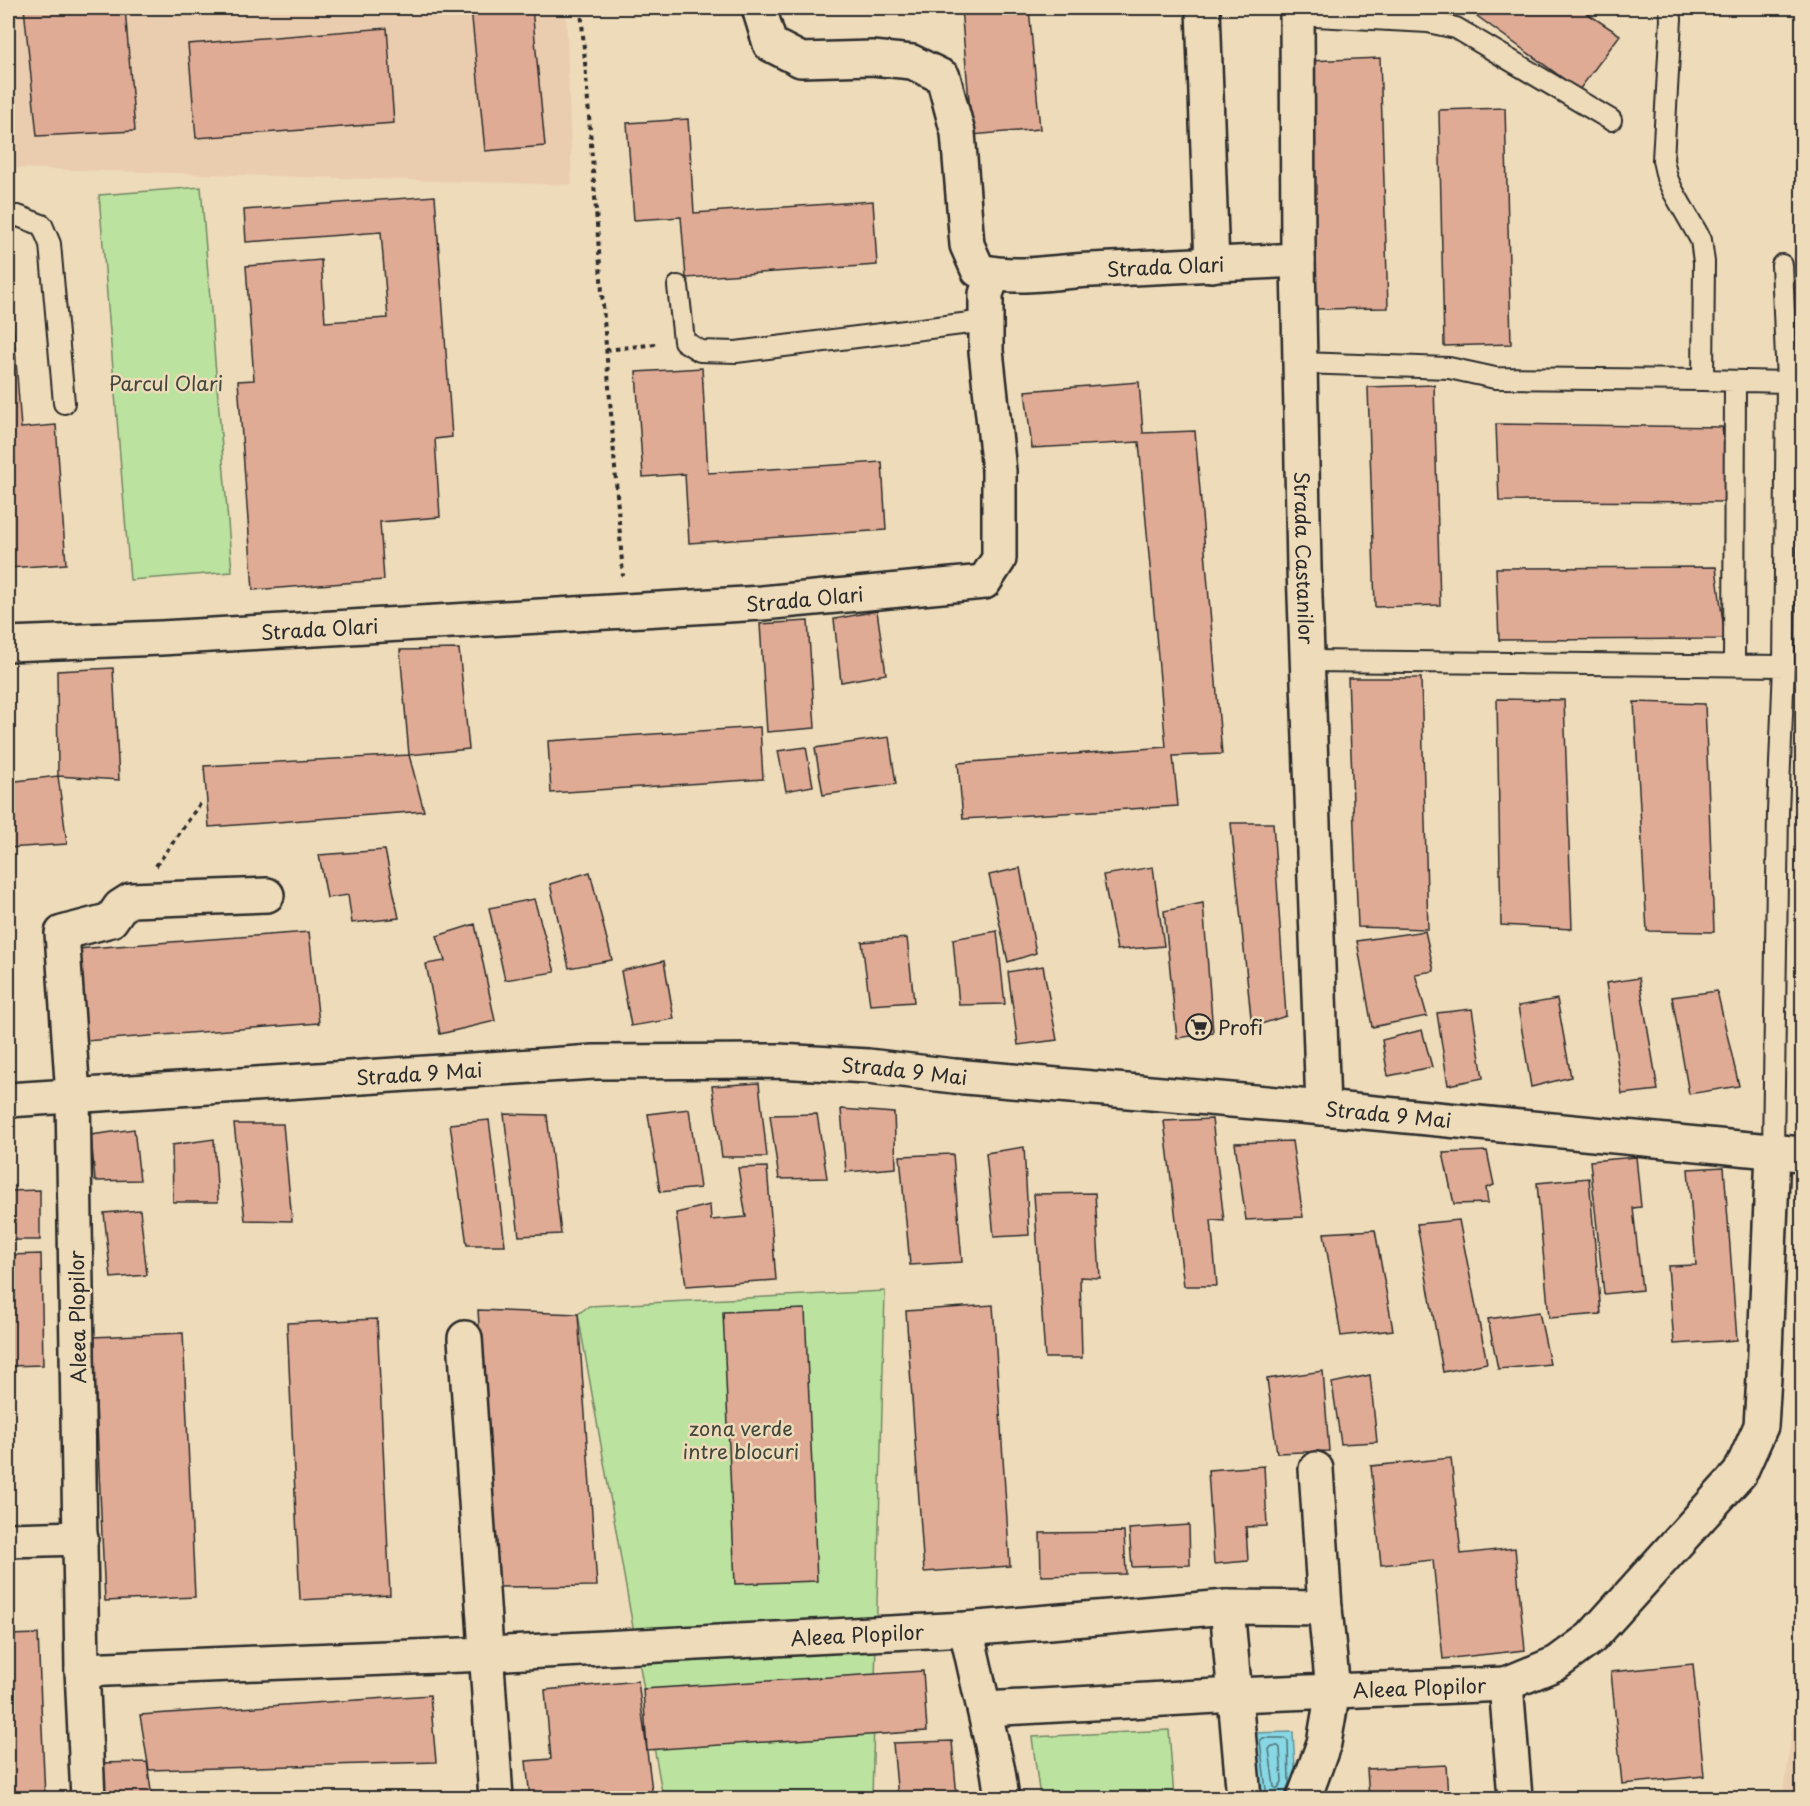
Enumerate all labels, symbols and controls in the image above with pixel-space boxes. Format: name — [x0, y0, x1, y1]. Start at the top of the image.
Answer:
street label: Strada Olari — [1106, 249, 1225, 284]
park label: Parcul Olari — [109, 368, 223, 398]
street label: Strada Castanilor — [1287, 471, 1322, 646]
street label: Strada Olari — [745, 578, 865, 619]
street label: Strada Olari — [260, 610, 379, 647]
supermarket icon: Profi — [1184, 1012, 1214, 1042]
place label: Profi — [1218, 1012, 1263, 1042]
street label: Strada 9 Mai — [840, 1050, 969, 1092]
street label: Strada 9 Mai — [355, 1054, 483, 1092]
street label: Strada 9 Mai — [1324, 1093, 1453, 1135]
street label: Aleea Plopilor — [61, 1249, 93, 1384]
park label: zona verde intre blocuri — [683, 1413, 799, 1466]
street label: Aleea Plopilor — [790, 1616, 925, 1653]
street label: Aleea Plopilor — [1352, 1670, 1487, 1705]

